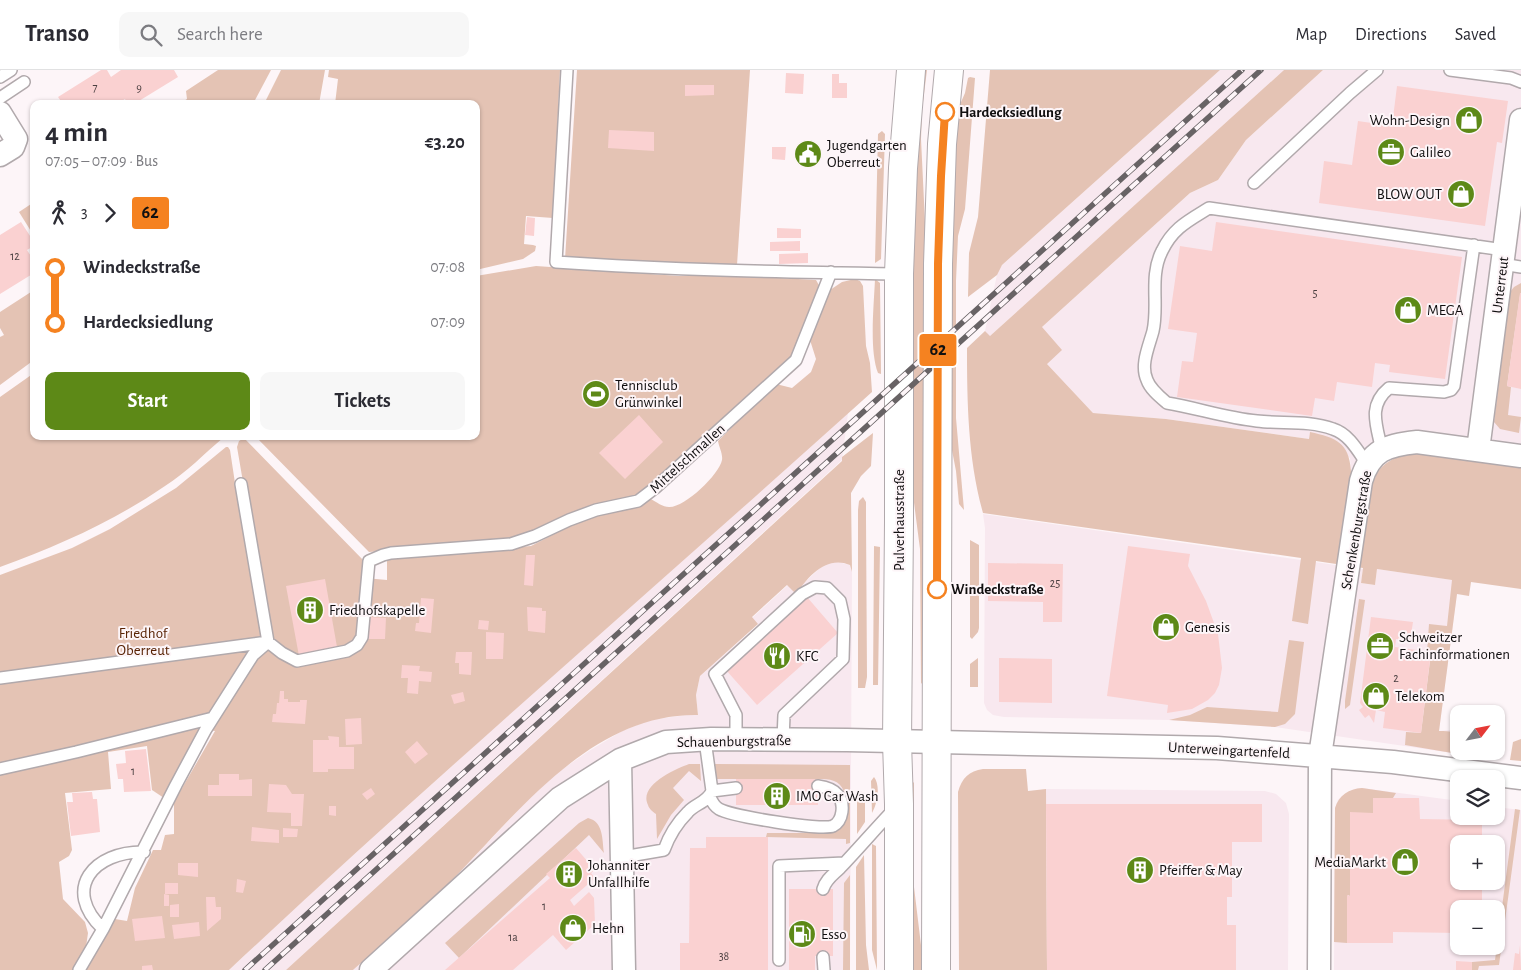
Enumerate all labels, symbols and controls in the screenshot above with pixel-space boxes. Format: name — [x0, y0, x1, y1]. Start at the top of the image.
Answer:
search box — [119, 12, 469, 57]
icon: search — [137, 21, 165, 49]
text: Transo — [25, 22, 89, 46]
text: Search here — [177, 25, 263, 44]
text: Map — [1296, 26, 1327, 44]
text: Directions — [1355, 26, 1427, 44]
text: Saved — [1455, 26, 1496, 44]
house number: 7 — [92, 81, 98, 93]
house number: 9 — [136, 82, 142, 94]
marker: Hardecksiedlung — [935, 102, 955, 122]
place label: Hardecksiedlung — [959, 105, 1062, 120]
shop icon: Wohn-Design — [1454, 105, 1484, 135]
place label: Wohn-Design — [1370, 113, 1450, 128]
text: 4 min — [45, 119, 108, 147]
text: €3.20 — [425, 133, 465, 152]
office icon: Galileo — [1376, 137, 1406, 167]
place label: Jugendgarten Oberreut — [827, 138, 907, 170]
public building icon: Jugendgarten Oberreut — [793, 139, 823, 169]
place label: Galileo — [1410, 145, 1451, 160]
text: 07:05 – 07:09 · Bus — [45, 153, 158, 169]
shop icon: BLOW OUT — [1446, 179, 1476, 209]
place label: BLOW OUT — [1377, 187, 1443, 202]
icon: walk — [45, 199, 73, 227]
icon: forward — [96, 199, 124, 227]
text: 3 — [81, 204, 88, 220]
text: 62 — [142, 204, 159, 222]
house number: 12 — [10, 250, 20, 262]
street label: Unterreut — [1490, 255, 1511, 314]
text: Windeckstraße — [83, 258, 200, 277]
text: 07:08 — [430, 259, 465, 275]
house number: 5 — [1312, 287, 1318, 299]
shop icon: MEGA — [1393, 295, 1423, 325]
place label: MEGA — [1427, 303, 1464, 318]
text: Hardecksiedlung — [83, 313, 213, 332]
text: 07:09 — [430, 314, 465, 330]
line badge: 62 — [916, 334, 960, 366]
text: 62 — [929, 341, 947, 359]
button: Start — [45, 372, 250, 430]
button: Tickets — [260, 372, 465, 430]
place label: Tennisclub Grünwinkel — [615, 378, 682, 410]
sports icon: Tennisclub Grünwinkel — [581, 379, 611, 409]
street label: Mittelschmallen — [647, 421, 728, 496]
street label: Pulverhausstraße — [892, 469, 907, 571]
street label: Schenkenburgstraße — [1339, 469, 1374, 591]
house number: 25 — [1050, 577, 1060, 589]
marker: Windeckstraße — [927, 579, 947, 599]
place label: Windeckstraße — [951, 582, 1044, 597]
building icon: Friedhofskapelle — [295, 595, 325, 625]
place label: Friedhofskapelle — [329, 603, 426, 618]
shop icon: Genesis — [1151, 612, 1181, 642]
place label: Genesis — [1185, 620, 1230, 635]
park label: Friedhof Oberreut — [116, 626, 170, 658]
place label: Schweitzer Fachinformationen — [1399, 630, 1510, 662]
office icon: Schweitzer Fachinformationen — [1365, 631, 1395, 661]
restaurant icon: KFC — [762, 641, 792, 671]
place label: KFC — [796, 649, 819, 664]
house number: 2 — [1393, 672, 1399, 684]
shop icon: Telekom — [1361, 681, 1391, 711]
place label: Telekom — [1395, 689, 1445, 704]
north arrow — [1450, 705, 1505, 760]
map controls — [1450, 705, 1505, 955]
street label: Schauenburgstraße — [677, 733, 791, 750]
street label: Unterweingartenfeld — [1168, 740, 1291, 761]
house number: 1 — [131, 765, 135, 777]
button: layers — [1450, 770, 1505, 825]
building icon: IMO Car Wash — [762, 781, 792, 811]
place label: IMO Car Wash — [796, 789, 879, 804]
button: + — [1450, 835, 1505, 890]
shop icon: MediaMarkt — [1390, 847, 1420, 877]
building icon: Pfeiffer & May — [1125, 855, 1155, 885]
place label: MediaMarkt — [1314, 855, 1386, 870]
place label: Johanniter Unfallhilfe — [588, 858, 650, 890]
building icon: Johanniter Unfallhilfe — [554, 859, 584, 889]
place label: Pfeiffer & May — [1159, 863, 1243, 878]
house number: 1 — [542, 900, 546, 912]
button: − — [1450, 900, 1505, 955]
shop icon: Hehn — [558, 913, 588, 943]
fuel station icon: Esso — [787, 919, 817, 949]
place label: Hehn — [592, 921, 624, 936]
place label: Esso — [821, 927, 847, 942]
house number: 1a — [508, 931, 518, 943]
house number: 38 — [719, 950, 730, 962]

